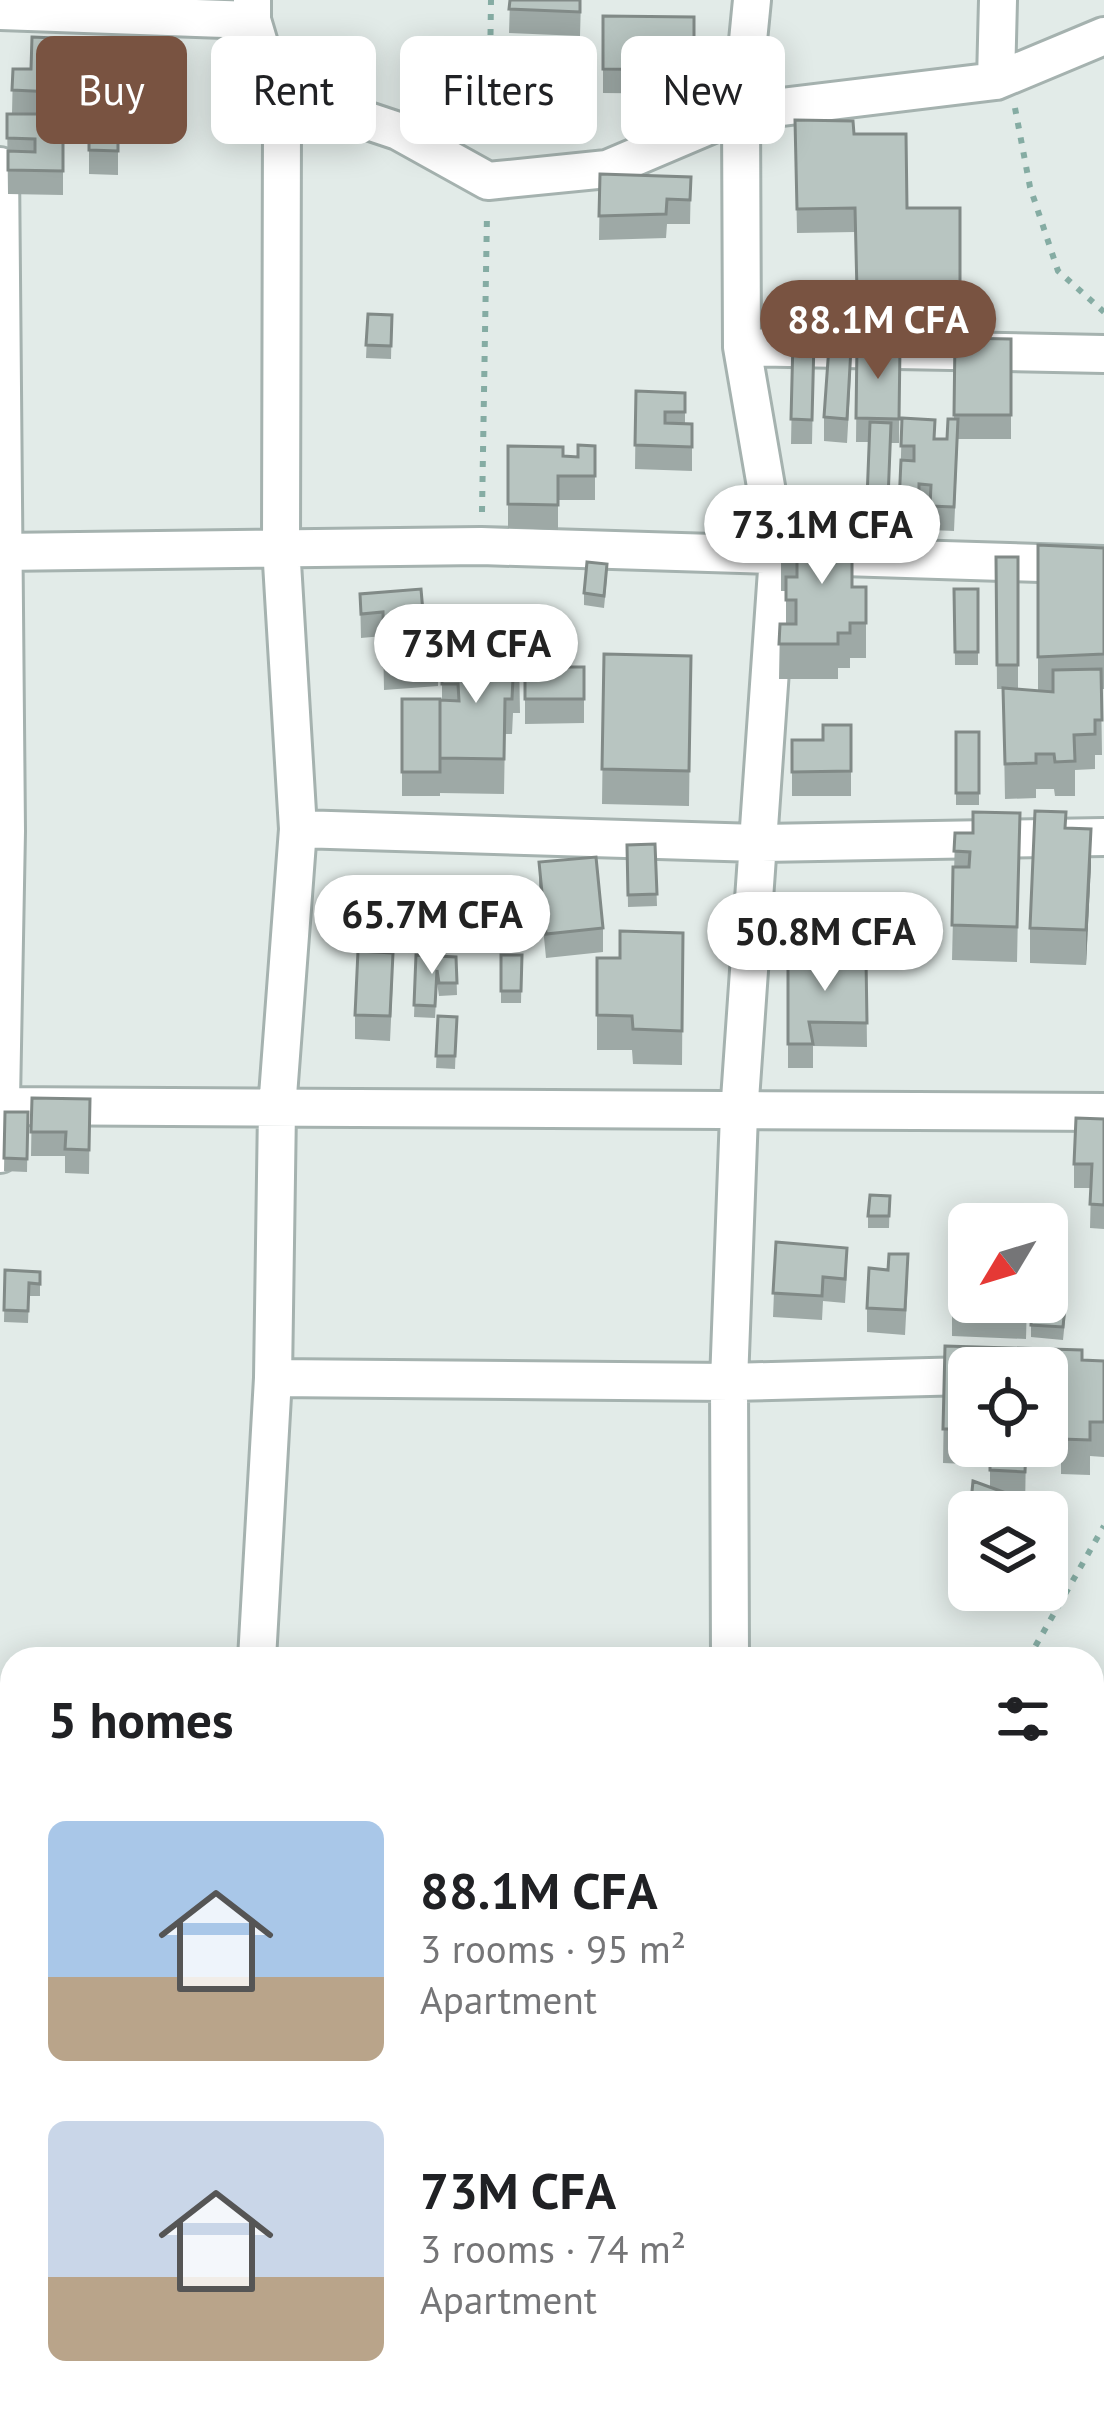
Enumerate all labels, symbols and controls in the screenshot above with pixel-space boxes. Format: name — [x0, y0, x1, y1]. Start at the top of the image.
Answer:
chip: Buy — [36, 36, 187, 144]
chip: Rent — [211, 36, 376, 144]
chip: Filters — [400, 36, 597, 144]
chip: New — [621, 36, 785, 144]
pin: 88.1M CFA — [741, 280, 1015, 382]
text: 88.1M CFA — [787, 293, 969, 344]
pin: 73.1M CFA — [685, 485, 959, 587]
text: 73.1M CFA — [731, 498, 913, 549]
pin: 73M CFA — [365, 604, 587, 706]
text: 73M CFA — [401, 617, 551, 668]
pin: 65.7M CFA — [295, 875, 569, 977]
text: 65.7M CFA — [341, 888, 523, 939]
pin: 50.8M CFA — [688, 892, 962, 994]
text: 50.8M CFA — [734, 905, 916, 956]
north arrow — [948, 1203, 1068, 1323]
map controls — [948, 1203, 1068, 1611]
button: locate — [948, 1347, 1068, 1467]
button: layers — [948, 1491, 1068, 1611]
text: 5 homes — [48, 1686, 234, 1752]
icon: filters — [990, 1686, 1056, 1752]
text: 88.1M CFA — [420, 1857, 658, 1923]
icon: home — [144, 1869, 288, 2013]
text: 3 rooms · 95 m² — [420, 1923, 686, 1974]
text: Apartment — [420, 1974, 597, 2025]
text: 73M CFA — [420, 2157, 616, 2223]
icon: home — [144, 2169, 288, 2313]
text: 3 rooms · 74 m² — [420, 2223, 686, 2274]
text: Apartment — [420, 2274, 597, 2325]

